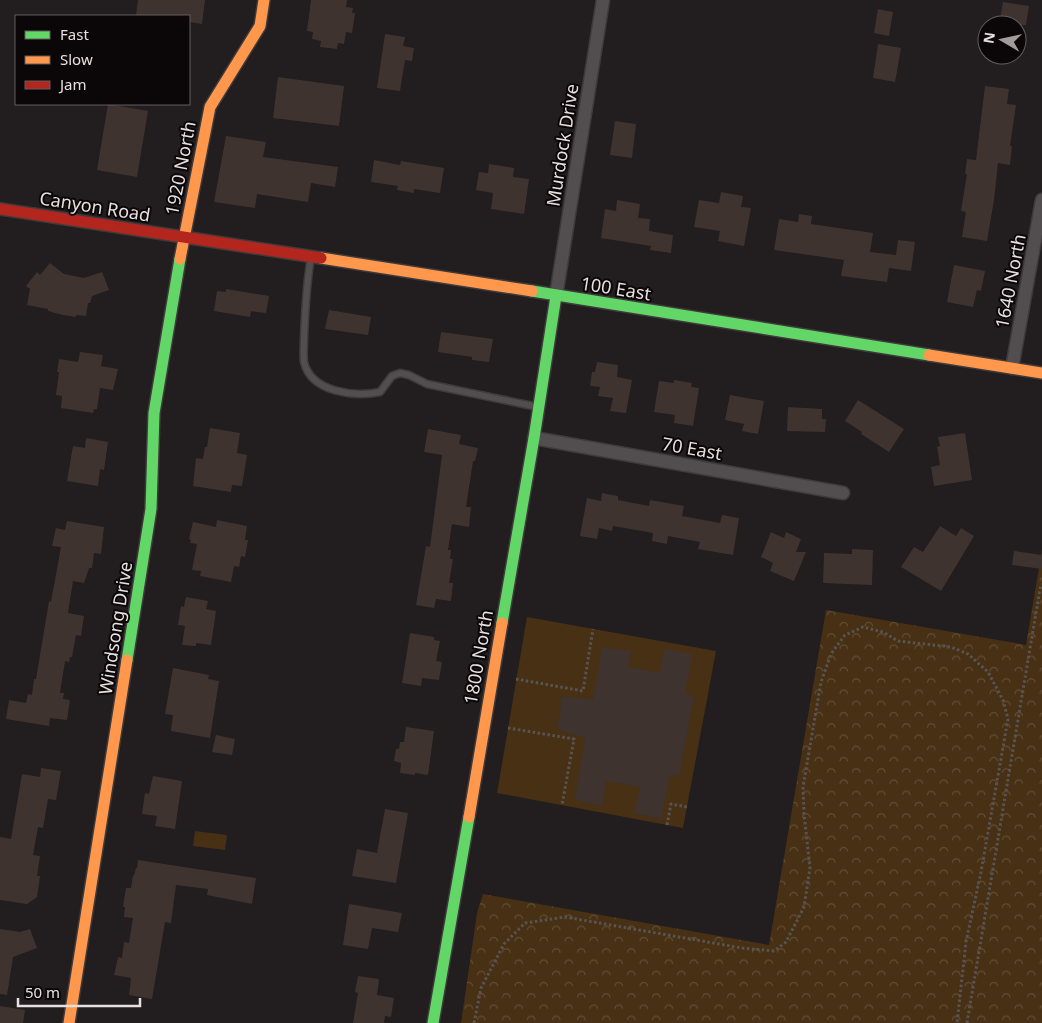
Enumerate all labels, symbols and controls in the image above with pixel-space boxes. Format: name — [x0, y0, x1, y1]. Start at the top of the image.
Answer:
legend — [15, 15, 190, 105]
north arrow — [977, 15, 1027, 65]
text: Fast — [60, 24, 89, 44]
text: N — [978, 31, 999, 45]
text: Slow — [60, 49, 93, 69]
text: Jam — [58, 74, 87, 94]
street label: Murdock Drive — [540, 82, 584, 208]
street label: 1920 North — [159, 119, 201, 217]
street label: Canyon Road — [38, 185, 152, 227]
street label: 1640 North — [989, 232, 1031, 330]
street label: 100 East — [579, 271, 653, 305]
street label: 70 East — [660, 431, 724, 465]
street label: Windsong Drive — [93, 560, 137, 696]
street label: 1800 North — [458, 608, 498, 706]
scale bar — [18, 976, 140, 1008]
text: 50 m — [25, 982, 60, 1002]

